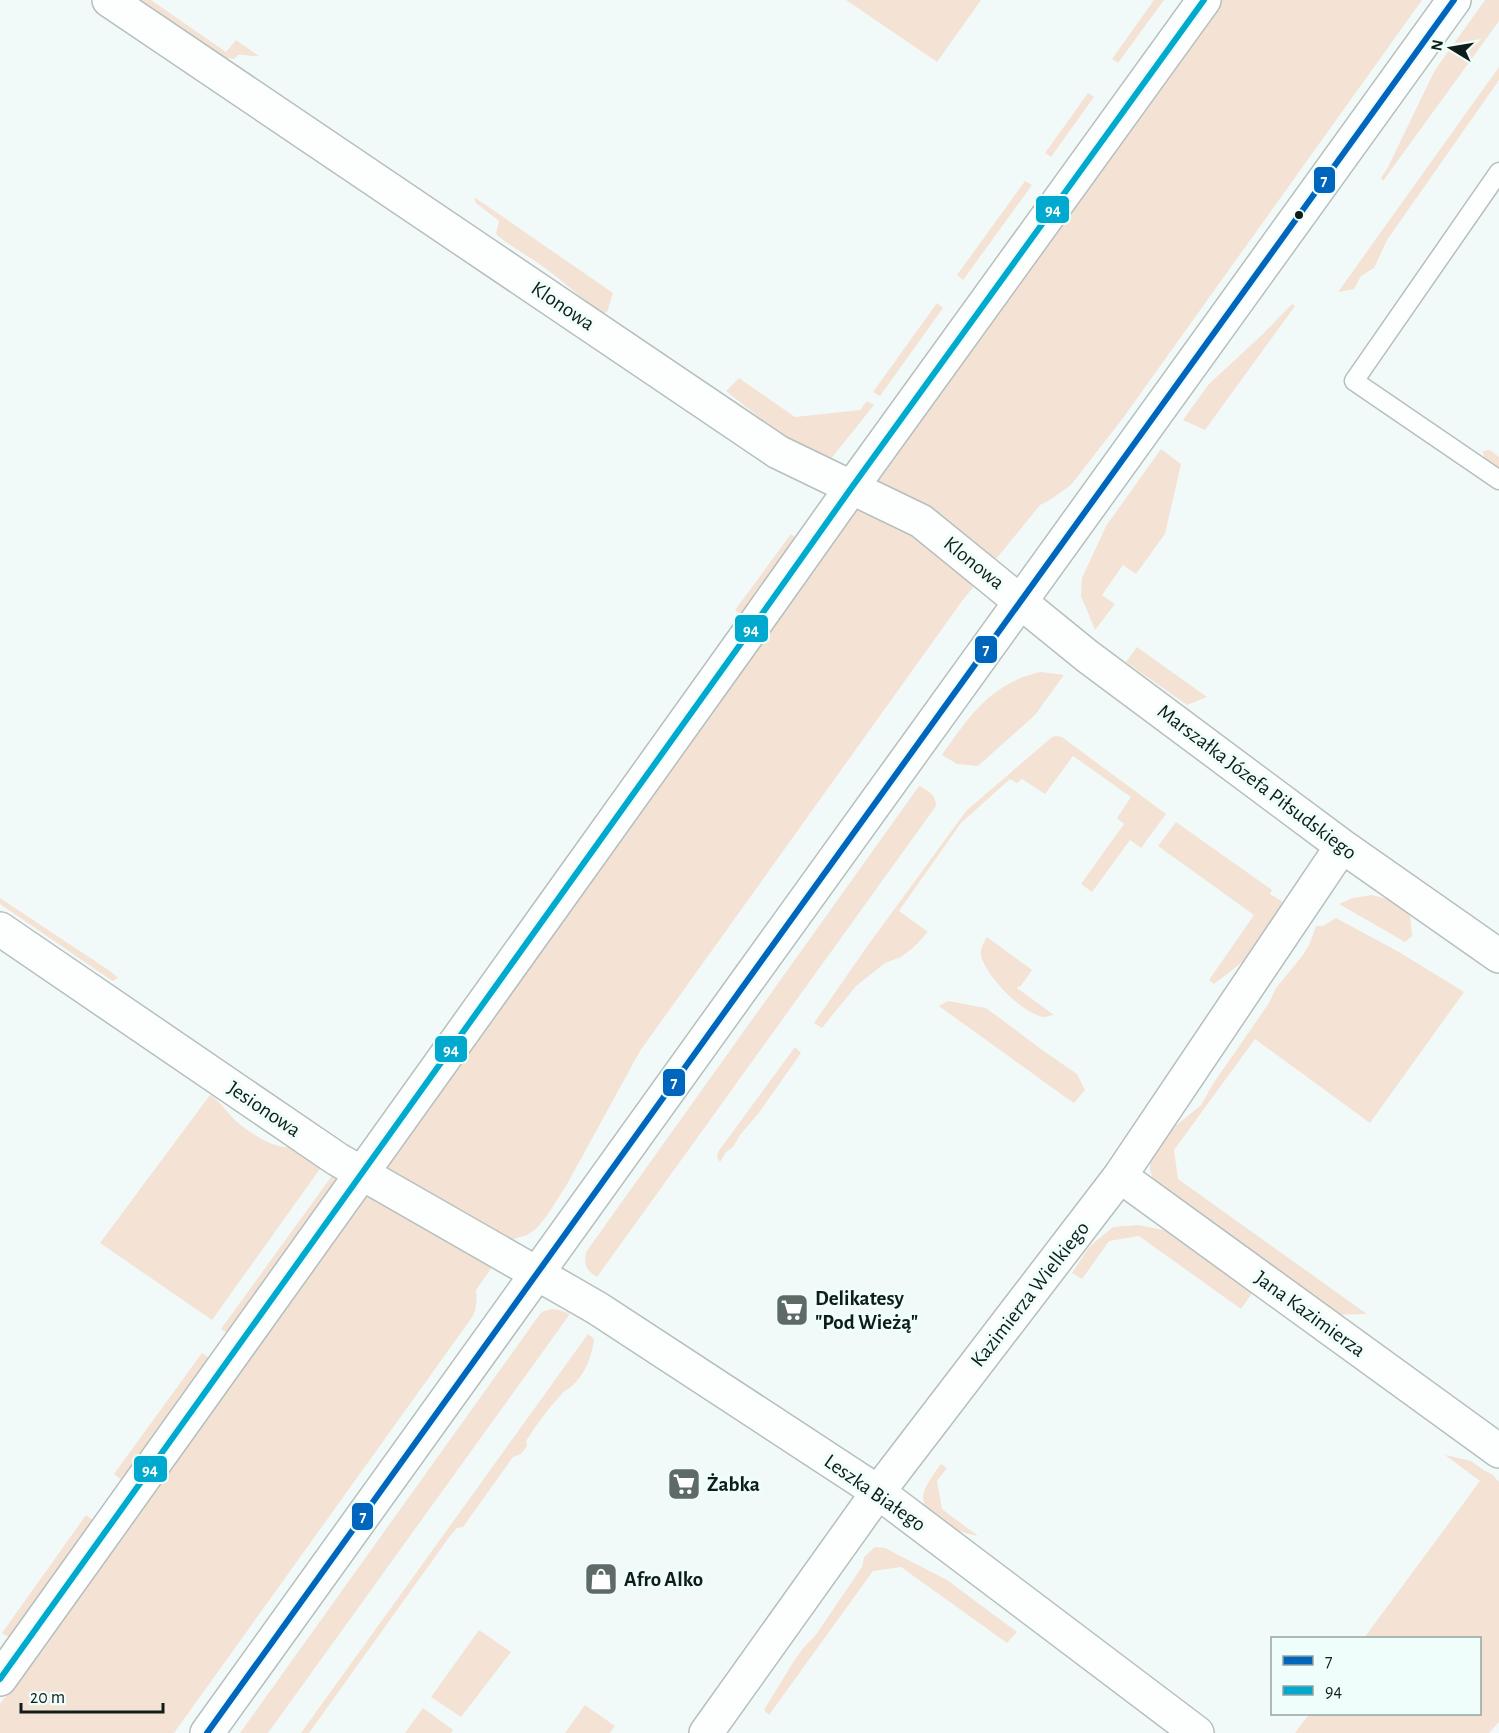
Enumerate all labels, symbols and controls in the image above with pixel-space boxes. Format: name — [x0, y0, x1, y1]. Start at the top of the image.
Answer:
north arrow — [1421, 18, 1481, 78]
text: N — [1428, 38, 1446, 52]
line badge: 7 — [1313, 166, 1336, 194]
text: 7 — [1321, 173, 1328, 189]
line badge: 94 — [1035, 195, 1070, 224]
text: 94 — [1045, 202, 1061, 218]
unlabelled marker — [1293, 209, 1305, 221]
street label: Klonowa — [528, 277, 599, 335]
street label: Klonowa — [940, 532, 1008, 594]
line badge: 94 — [734, 614, 769, 643]
text: 94 — [743, 622, 759, 638]
line badge: 7 — [974, 635, 998, 664]
text: 7 — [983, 642, 990, 658]
street label: Marszałka Józefa Piłsudskiego — [1154, 700, 1360, 864]
line badge: 94 — [434, 1035, 468, 1063]
text: 94 — [443, 1042, 459, 1058]
line badge: 7 — [662, 1068, 686, 1097]
text: 7 — [671, 1075, 678, 1091]
street label: Jesionowa — [224, 1077, 305, 1141]
street label: Kazimierza Wielkiego — [967, 1217, 1093, 1371]
street label: Jana Kazimierza — [1251, 1267, 1369, 1361]
place label: Delikatesy "Pod Wieżą" — [815, 1288, 918, 1333]
supermarket icon: Delikatesy "Pod Wieżą" — [774, 1292, 810, 1328]
street label: Leszka Białego — [820, 1450, 930, 1536]
line badge: 94 — [133, 1455, 168, 1483]
text: 94 — [142, 1462, 158, 1478]
supermarket icon: Żabka — [666, 1466, 702, 1502]
place label: Żabka — [707, 1473, 760, 1495]
line badge: 7 — [351, 1502, 374, 1531]
text: 7 — [360, 1509, 367, 1525]
shop icon: Afro Alko — [583, 1561, 619, 1597]
place label: Afro Alko — [624, 1569, 703, 1590]
legend — [1271, 1637, 1481, 1715]
text: 7 — [1325, 1653, 1333, 1671]
scale bar — [21, 1676, 164, 1714]
text: 94 — [1325, 1683, 1342, 1701]
text: 20 m — [30, 1689, 65, 1707]

